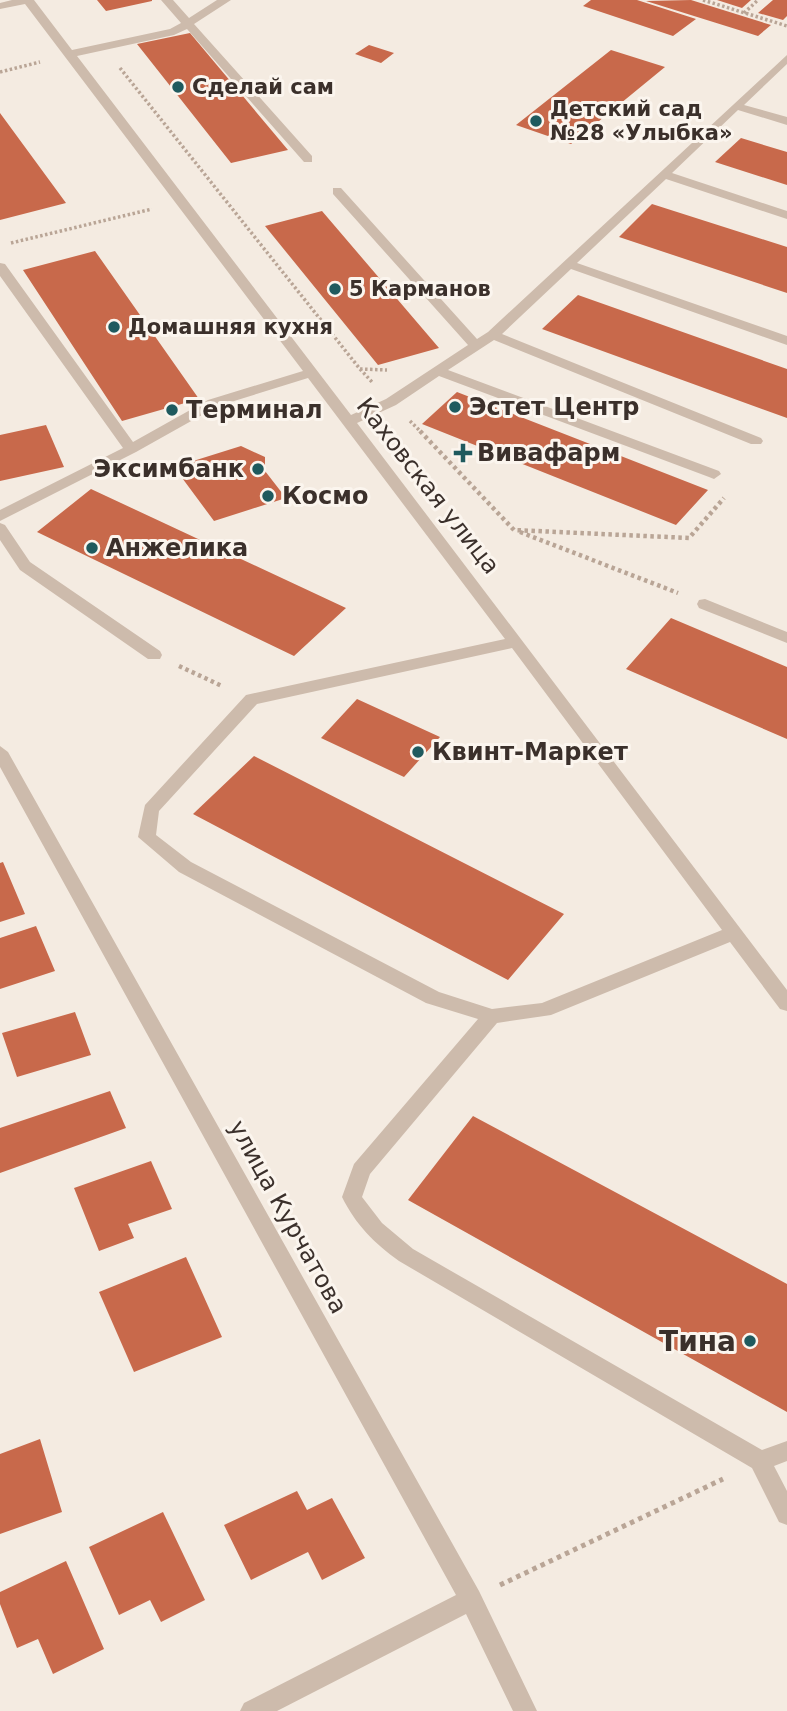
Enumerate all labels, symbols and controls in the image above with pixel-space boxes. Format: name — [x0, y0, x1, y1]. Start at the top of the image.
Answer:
place label: Сделай сам — [192, 75, 334, 99]
marker: Сделай сам — [170, 79, 186, 95]
place label: Детский сад №28 «Улыбка» — [550, 97, 733, 145]
marker: Детский сад №28 «Улыбка» — [528, 113, 544, 129]
place label: 5 Карманов — [349, 277, 491, 301]
marker: 5 Карманов — [327, 281, 343, 297]
place label: Домашняя кухня — [128, 315, 333, 339]
marker: Домашняя кухня — [106, 319, 122, 335]
street label: Каховская улица — [351, 392, 505, 580]
place label: Эстет Центр — [469, 393, 640, 421]
place label: Терминал — [186, 396, 323, 424]
marker: Эстет Центр — [447, 399, 463, 415]
marker: Терминал — [164, 402, 180, 418]
place label: Вивафарм — [477, 439, 620, 467]
marker: Вивафарм — [455, 445, 471, 461]
place label: Эксимбанк — [94, 455, 244, 483]
marker: Эксимбанк — [250, 461, 266, 477]
place label: Космо — [282, 482, 368, 510]
marker: Космо — [260, 488, 276, 504]
place label: Анжелика — [106, 534, 248, 562]
marker: Анжелика — [84, 540, 100, 556]
place label: Квинт-Маркет — [432, 738, 628, 766]
marker: Квинт-Маркет — [410, 744, 426, 760]
street label: улица Курчатова — [223, 1115, 353, 1319]
place label: Тина — [659, 1325, 736, 1358]
marker: Тина — [742, 1333, 758, 1349]

